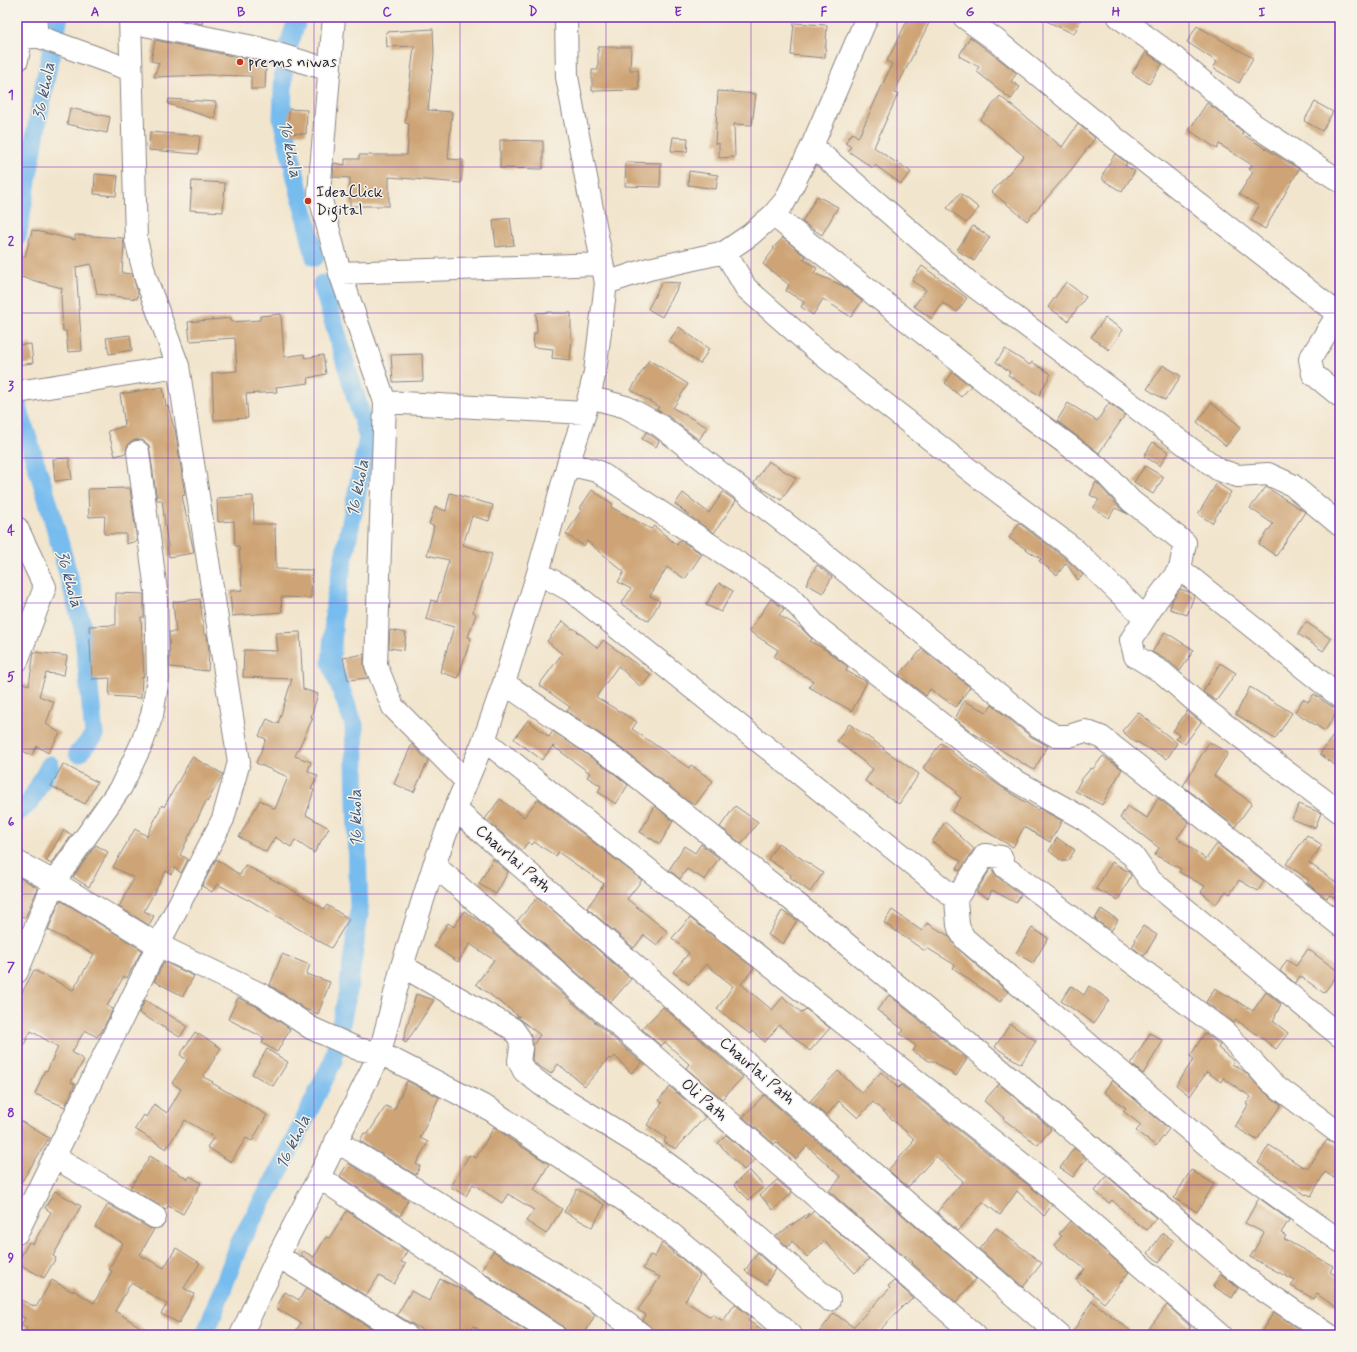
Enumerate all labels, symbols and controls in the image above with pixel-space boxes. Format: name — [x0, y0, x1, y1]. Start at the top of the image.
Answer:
text: A — [91, 4, 99, 21]
text: B — [237, 4, 246, 21]
text: C — [382, 4, 392, 21]
text: D — [529, 4, 538, 21]
text: E — [674, 4, 682, 21]
text: F — [821, 4, 828, 21]
text: G — [966, 4, 975, 21]
text: H — [1112, 4, 1121, 21]
text: I — [1259, 4, 1266, 21]
place label: prems niwas — [248, 52, 337, 73]
marker: prems niwas — [235, 57, 245, 67]
water label: 36 khola — [28, 60, 60, 122]
text: 1 — [8, 87, 14, 104]
water label: 16 khola — [273, 118, 307, 180]
place label: IdeaClick Digital — [316, 182, 383, 222]
marker: IdeaClick Digital — [303, 196, 313, 206]
text: 2 — [8, 233, 15, 250]
text: 3 — [8, 378, 14, 395]
water label: 16 khola — [342, 457, 374, 519]
text: 4 — [7, 523, 15, 540]
water label: 36 khola — [50, 548, 88, 610]
text: 5 — [7, 669, 15, 686]
water label: 16 khola — [344, 789, 368, 847]
text: 6 — [8, 814, 15, 831]
street label: Chaurlai Path — [471, 820, 555, 898]
text: 7 — [7, 959, 15, 976]
street label: Chaurlai Path — [715, 1032, 799, 1110]
street label: Oli Path — [676, 1074, 732, 1126]
text: 8 — [7, 1105, 15, 1122]
water label: 16 khola — [270, 1111, 316, 1173]
text: 9 — [8, 1250, 15, 1267]

